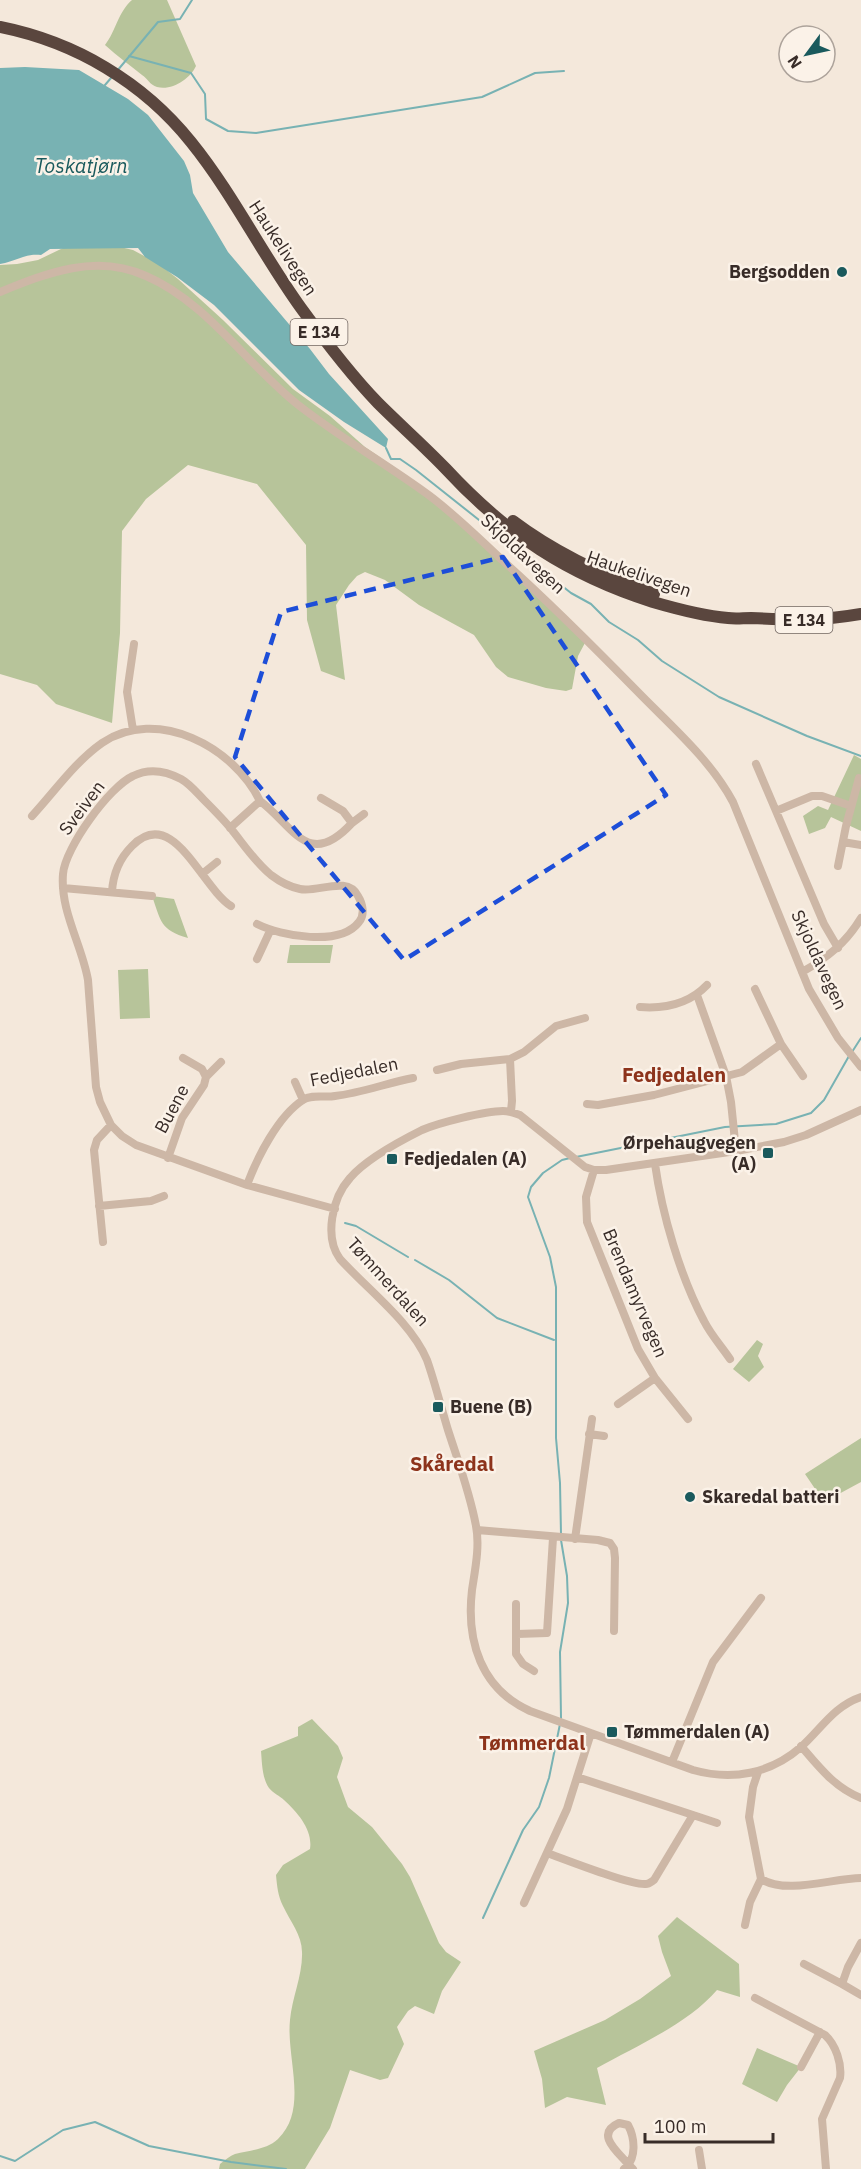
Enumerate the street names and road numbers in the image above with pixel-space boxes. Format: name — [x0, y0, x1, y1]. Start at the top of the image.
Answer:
street label: Haukelivegen — [244, 196, 323, 300]
road number: E 134 — [290, 319, 348, 345]
street label: Skjoldavegen — [476, 509, 570, 599]
street label: Haukelivegen — [584, 545, 694, 602]
road number: E 134 — [776, 607, 832, 633]
street label: Sveiven — [54, 776, 110, 840]
street label: Skjoldavegen — [786, 906, 853, 1013]
street label: Fedjedalen — [308, 1052, 400, 1091]
street label: Buene — [149, 1080, 194, 1137]
street label: Brendamyrvegen — [598, 1225, 673, 1361]
street label: Tømmerdalen — [342, 1232, 434, 1331]

